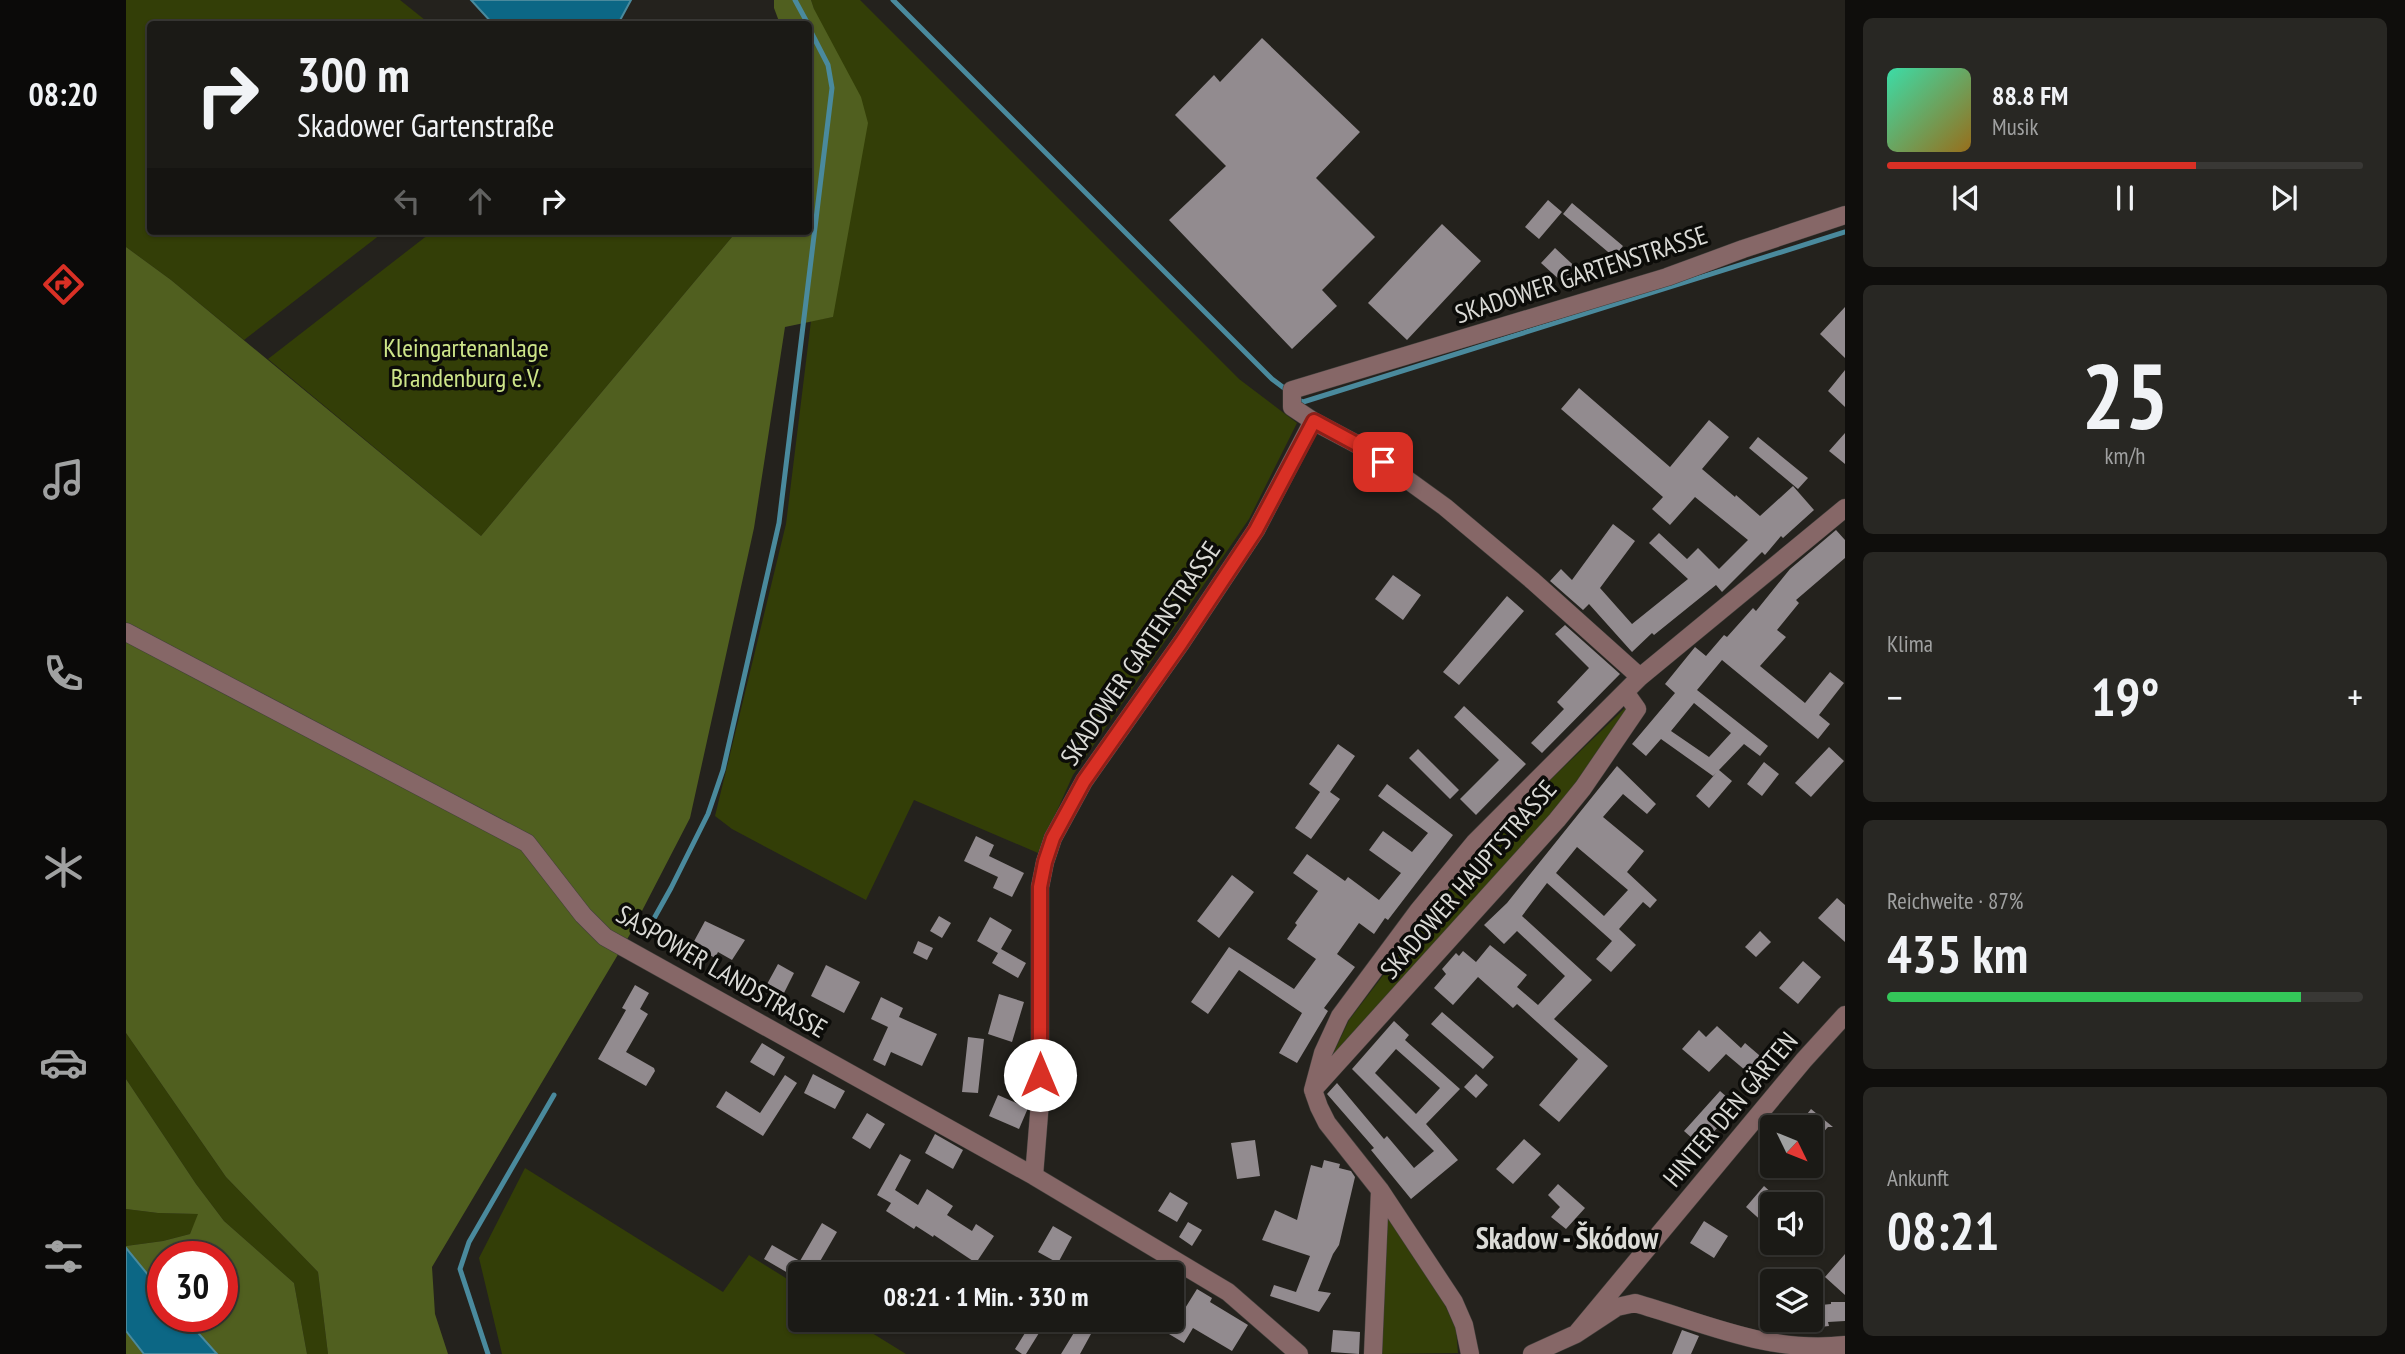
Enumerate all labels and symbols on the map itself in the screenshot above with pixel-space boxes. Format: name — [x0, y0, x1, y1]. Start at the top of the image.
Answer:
street label: SKADOWER GARTENSTRASSE — [1451, 218, 1711, 330]
park label: Kleingartenanlage Brandenburg e.V. — [383, 331, 549, 394]
pin — [1353, 432, 1413, 492]
street label: SKADOWER GARTENSTRASSE — [1053, 535, 1227, 771]
street label: SKADOWER HAUPTSTRASSE — [1373, 773, 1563, 985]
street label: SASPOWER LANDSTRASSE — [611, 897, 833, 1045]
street label: HINTER DEN GÄRTEN — [1656, 1025, 1804, 1193]
position arrow — [1003, 1038, 1077, 1112]
north arrow — [1760, 1115, 1824, 1178]
district label: Skadow - Škódow — [1476, 1218, 1659, 1257]
speed limit sign: 30 — [147, 1241, 238, 1332]

